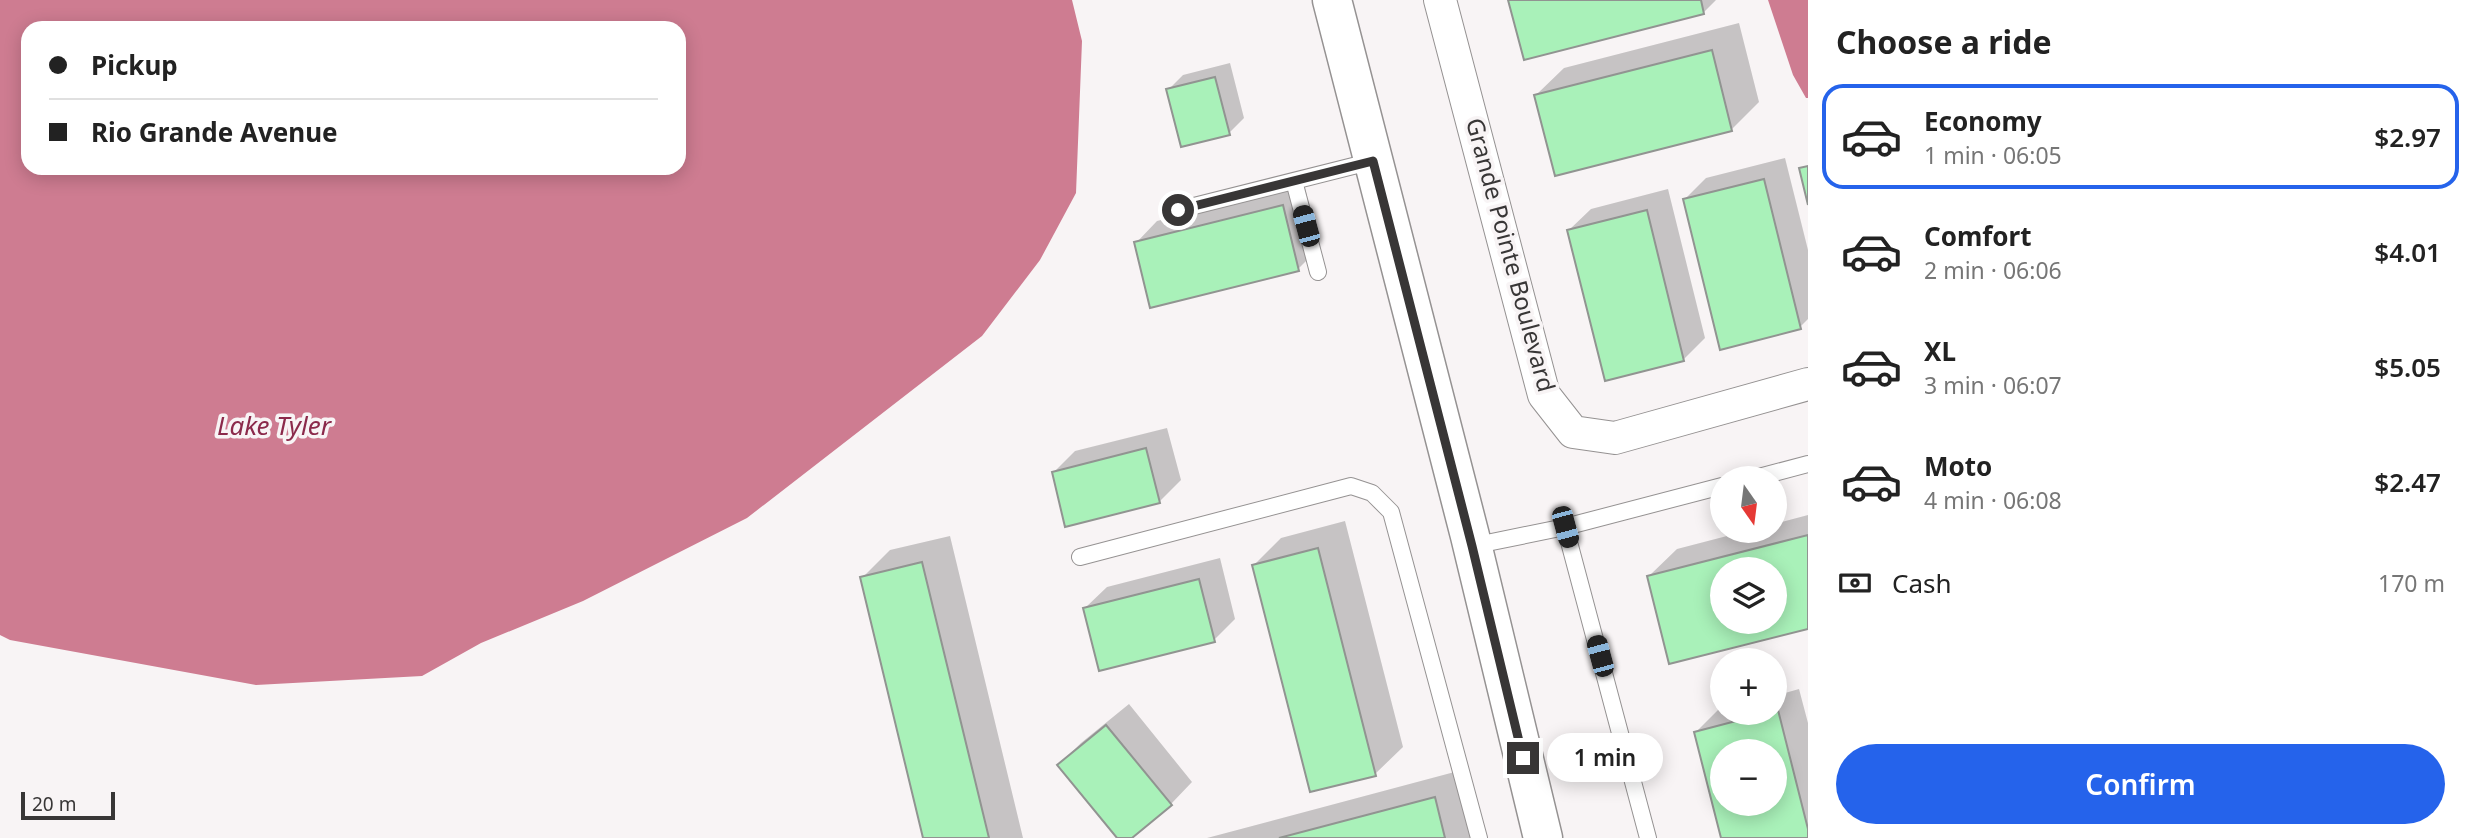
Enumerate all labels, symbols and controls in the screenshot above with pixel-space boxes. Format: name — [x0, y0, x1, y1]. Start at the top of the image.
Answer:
text: Choose a ride — [1836, 20, 2052, 63]
text: Pickup — [91, 47, 178, 83]
text: Economy — [1924, 103, 2042, 139]
icon: car — [1840, 105, 1903, 168]
text: Rio Grande Avenue — [91, 114, 338, 150]
street label: Grande Pointe Boulevard — [1459, 114, 1564, 395]
text: $2.97 — [2374, 119, 2441, 155]
text: 1 min · 06:05 — [1924, 139, 2062, 171]
route start — [1162, 194, 1194, 226]
car — [1291, 203, 1322, 249]
text: Comfort — [1924, 218, 2032, 254]
icon: car — [1840, 220, 1903, 283]
text: $4.01 — [2374, 234, 2441, 270]
text: 2 min · 06:06 — [1924, 254, 2062, 286]
text: XL — [1924, 333, 1956, 369]
icon: car — [1840, 335, 1903, 398]
text: $5.05 — [2374, 349, 2441, 385]
text: 3 min · 06:07 — [1924, 369, 2062, 401]
water label: Lake Tyler — [217, 407, 333, 443]
text: Moto — [1924, 448, 1992, 484]
icon: car — [1840, 450, 1903, 513]
text: $2.47 — [2374, 464, 2441, 500]
north arrow — [1710, 466, 1787, 542]
map controls — [1710, 466, 1787, 816]
text: 4 min · 06:08 — [1924, 484, 2062, 516]
car — [1550, 504, 1581, 550]
button: layers — [1710, 557, 1787, 634]
icon: cash — [1836, 564, 1874, 602]
text: Cash — [1892, 565, 1952, 601]
text: 170 m — [2378, 567, 2445, 599]
car — [1585, 633, 1616, 679]
button: + — [1710, 648, 1787, 725]
callout: 1 min — [1548, 734, 1663, 782]
button: − — [1710, 739, 1787, 816]
text: 1 min — [1574, 741, 1636, 773]
route end — [1507, 742, 1539, 774]
button: Confirm — [1836, 744, 2445, 824]
scale bar — [21, 789, 116, 821]
text: 20 m — [32, 791, 76, 817]

